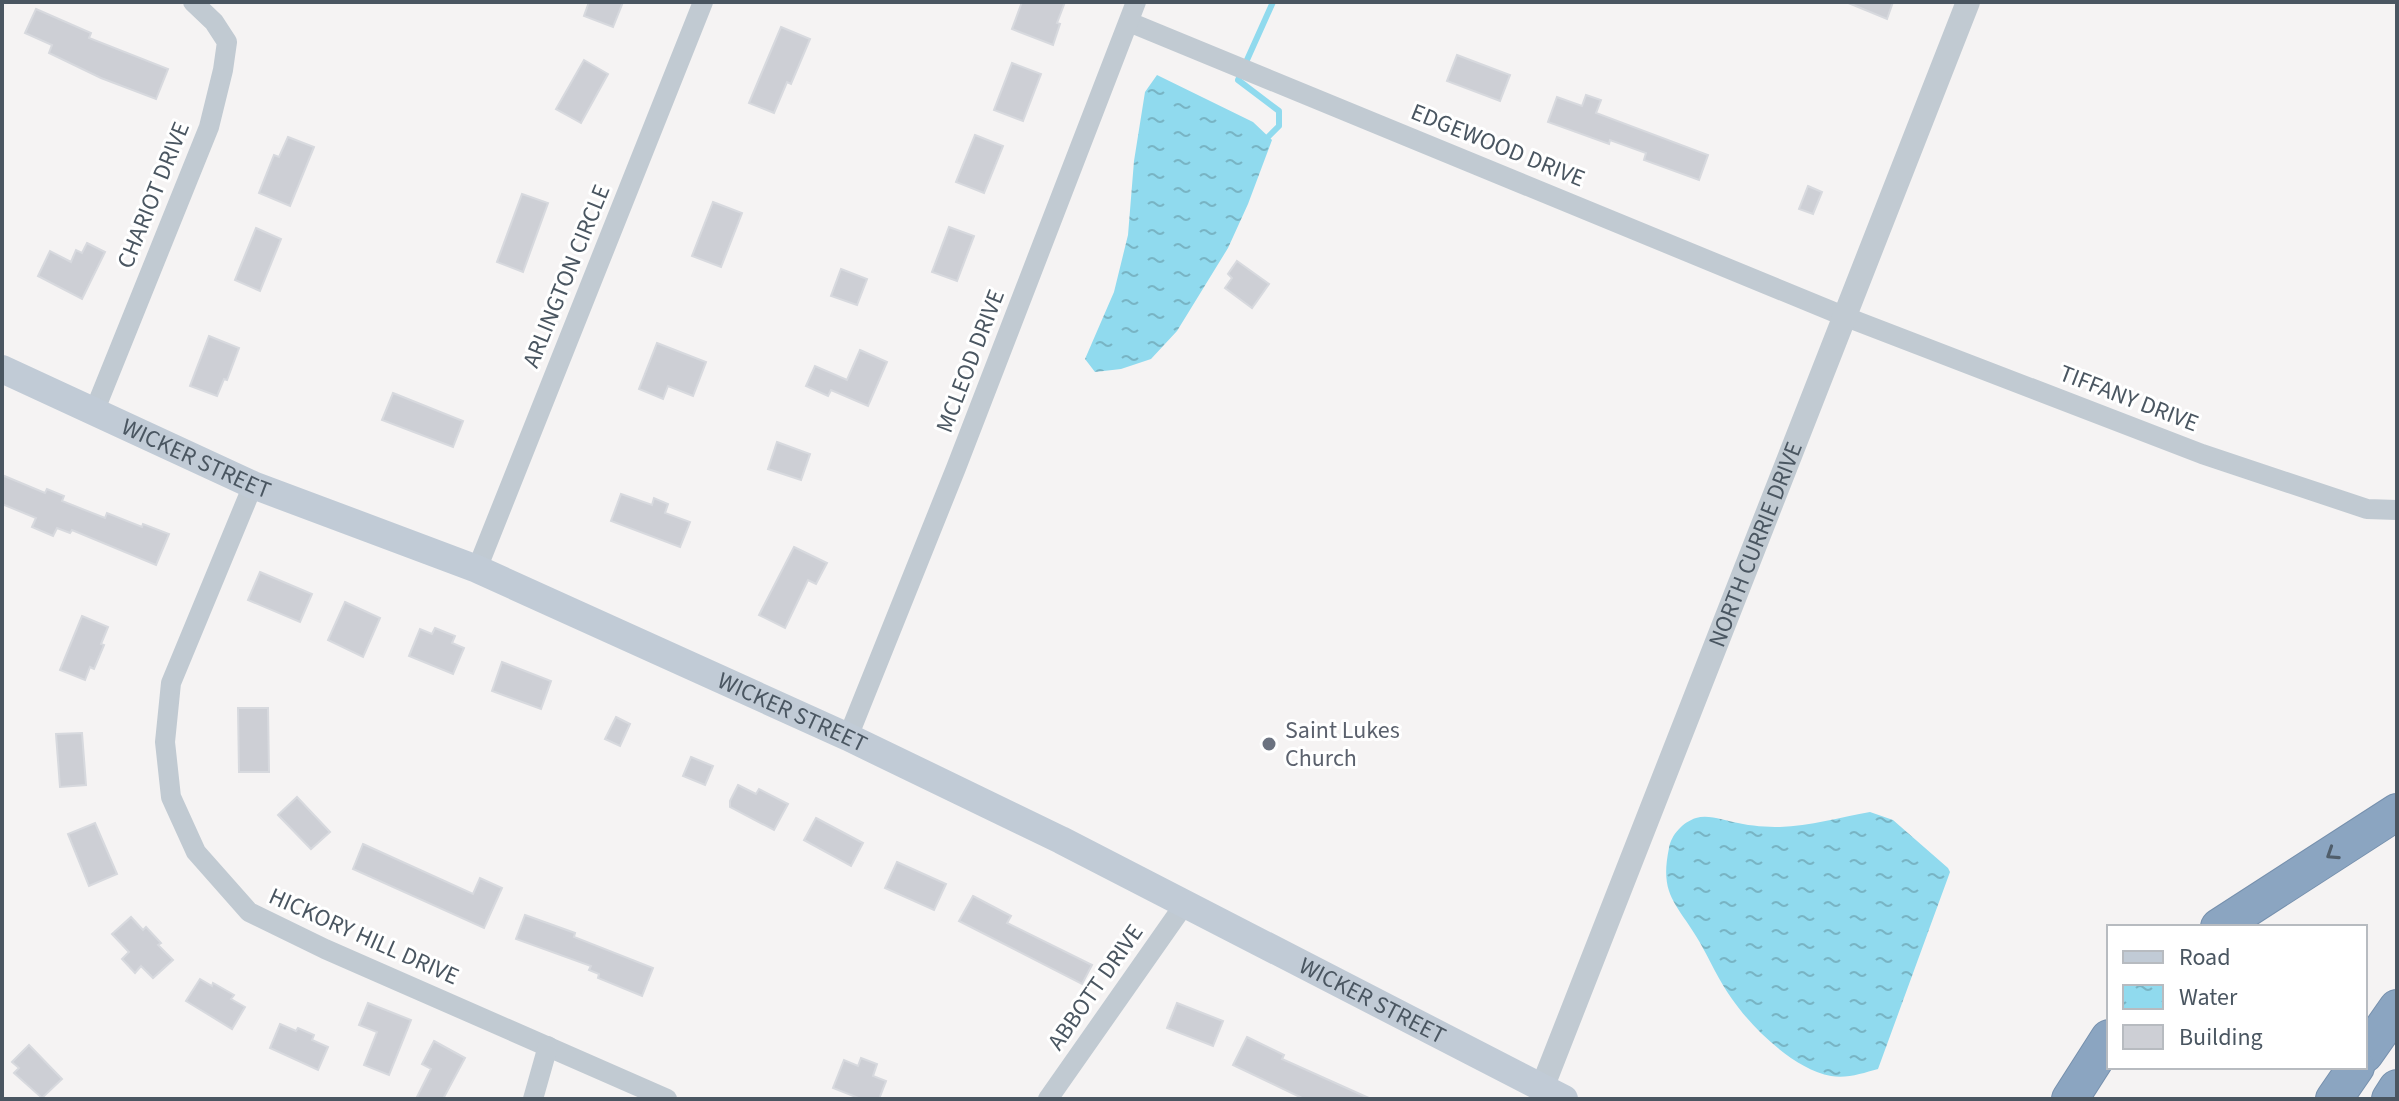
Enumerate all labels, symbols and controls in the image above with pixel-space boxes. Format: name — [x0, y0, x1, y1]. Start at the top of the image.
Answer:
street label: EDGEWOOD DRIVE — [1406, 95, 1590, 196]
street label: CHARIOT DRIVE — [108, 117, 199, 274]
street label: ARLINGTON CIRCLE — [514, 179, 619, 373]
street label: MCLEOD DRIVE — [927, 285, 1014, 438]
street label: TIFFANY DRIVE — [2054, 356, 2203, 441]
street label: WICKER STREET — [116, 410, 276, 508]
street label: NORTH CURRIE DRIVE — [1700, 437, 1812, 652]
street label: WICKER STREET — [712, 663, 873, 762]
place label: Saint Lukes Church — [1285, 713, 1400, 776]
marker: Saint Lukes Church — [1260, 735, 1278, 753]
one-way arrow — [2326, 844, 2340, 859]
street label: HICKORY HILL DRIVE — [263, 879, 464, 994]
street label: ABBOTT DRIVE — [1039, 917, 1152, 1057]
legend — [2107, 925, 2367, 1069]
text: Road — [2179, 940, 2231, 975]
street label: WICKER STREET — [1293, 948, 1452, 1053]
text: Water — [2179, 980, 2238, 1015]
text: Building — [2179, 1020, 2263, 1055]

